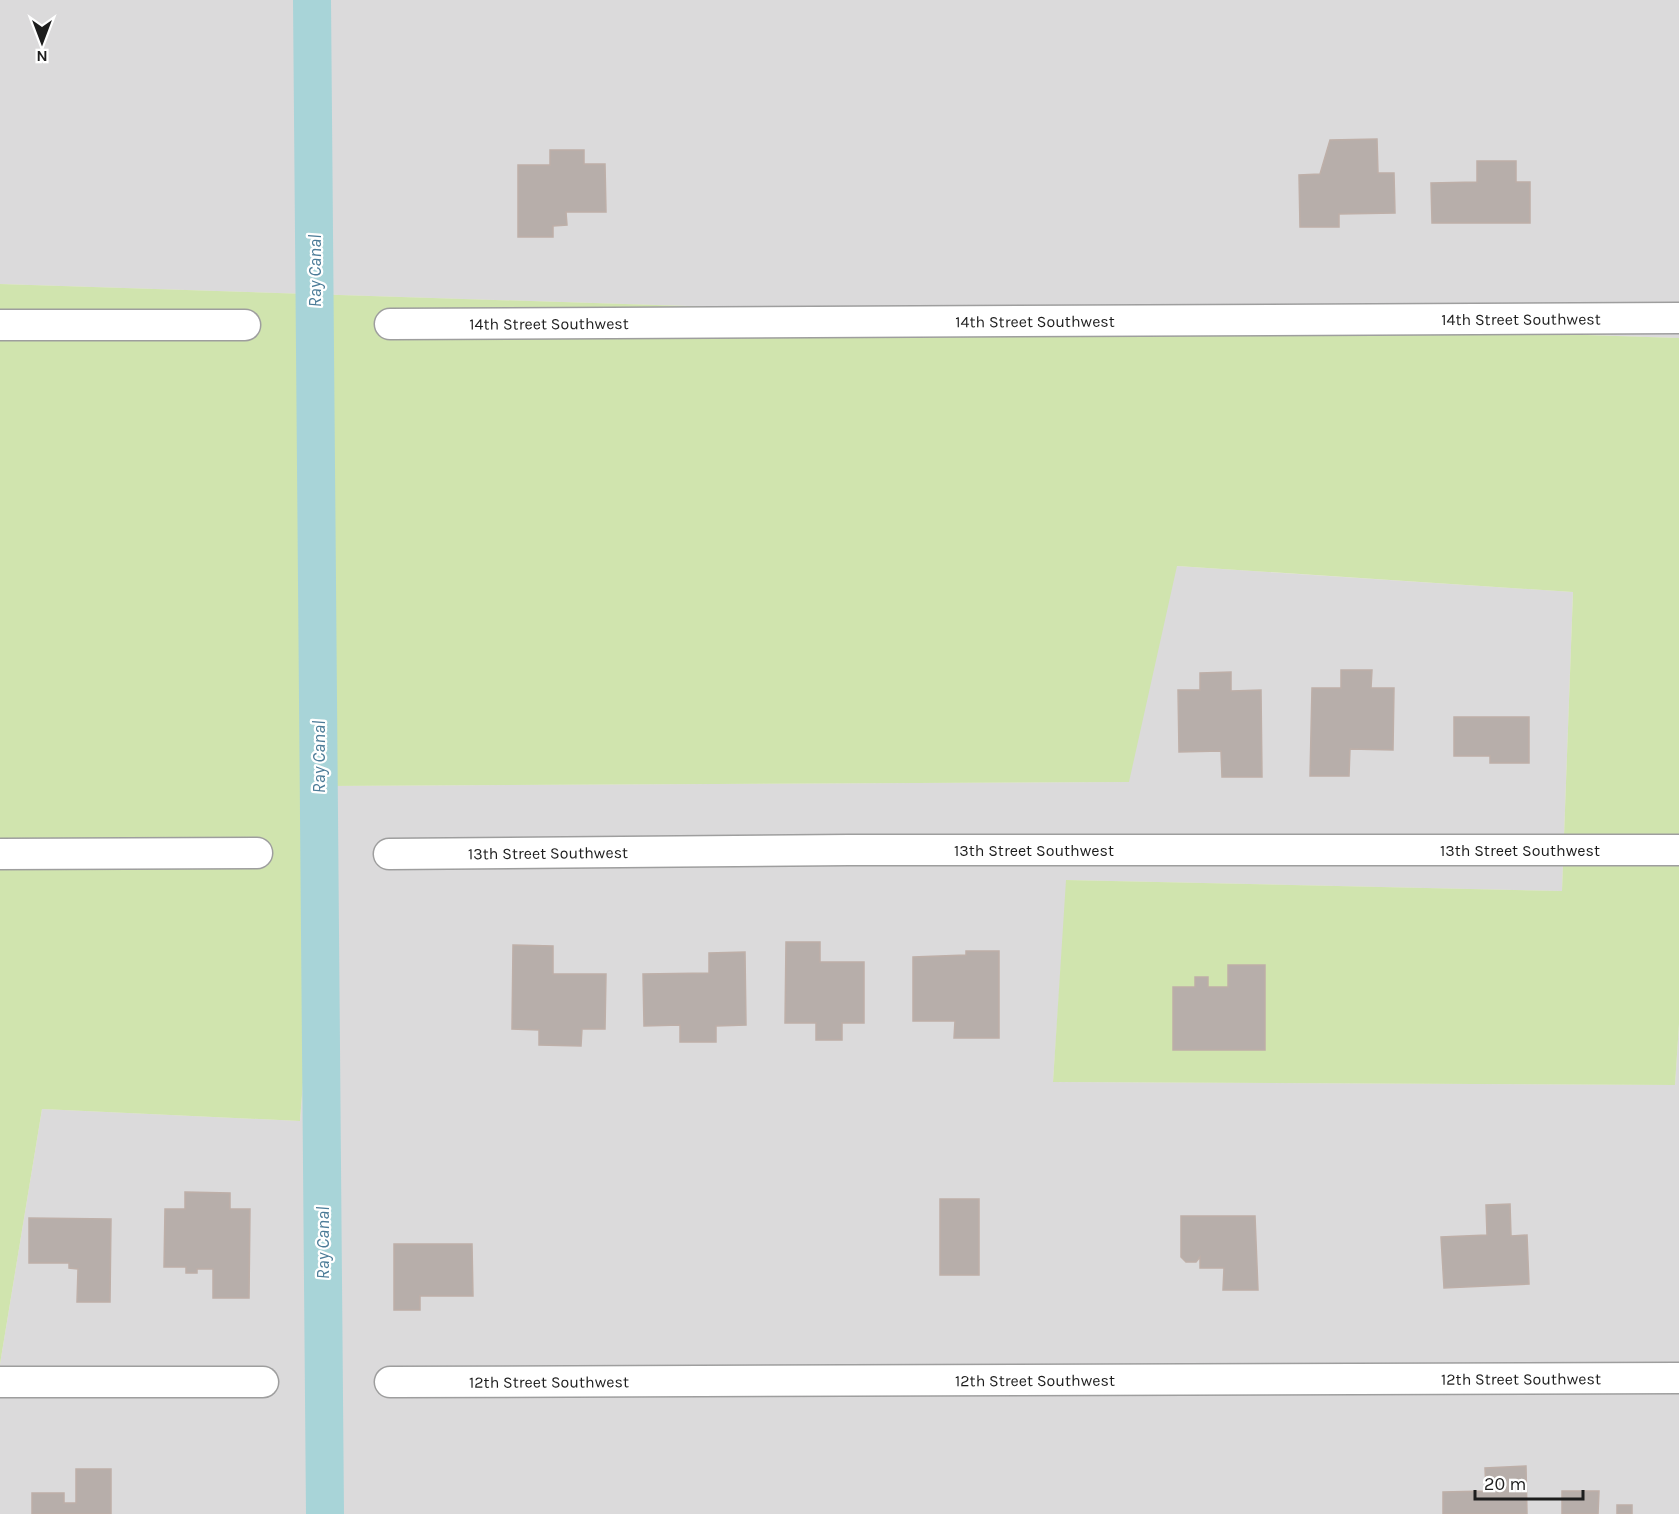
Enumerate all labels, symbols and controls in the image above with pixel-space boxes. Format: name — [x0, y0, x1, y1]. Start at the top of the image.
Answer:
north arrow — [12, 12, 72, 72]
text: N — [36, 47, 48, 66]
water label: Ray Canal — [304, 234, 326, 308]
street label: 14th Street Southwest — [1441, 309, 1601, 329]
street label: 14th Street Southwest — [955, 312, 1115, 331]
street label: 14th Street Southwest — [469, 314, 629, 334]
water label: Ray Canal — [308, 720, 330, 794]
street label: 13th Street Southwest — [954, 841, 1114, 860]
street label: 13th Street Southwest — [1440, 841, 1600, 860]
street label: 13th Street Southwest — [468, 843, 628, 863]
water label: Ray Canal — [312, 1206, 334, 1280]
street label: 12th Street Southwest — [1441, 1369, 1601, 1389]
street label: 12th Street Southwest — [955, 1371, 1115, 1390]
street label: 12th Street Southwest — [469, 1372, 629, 1392]
scale bar — [1475, 1463, 1583, 1501]
text: 20 m — [1484, 1473, 1526, 1495]

